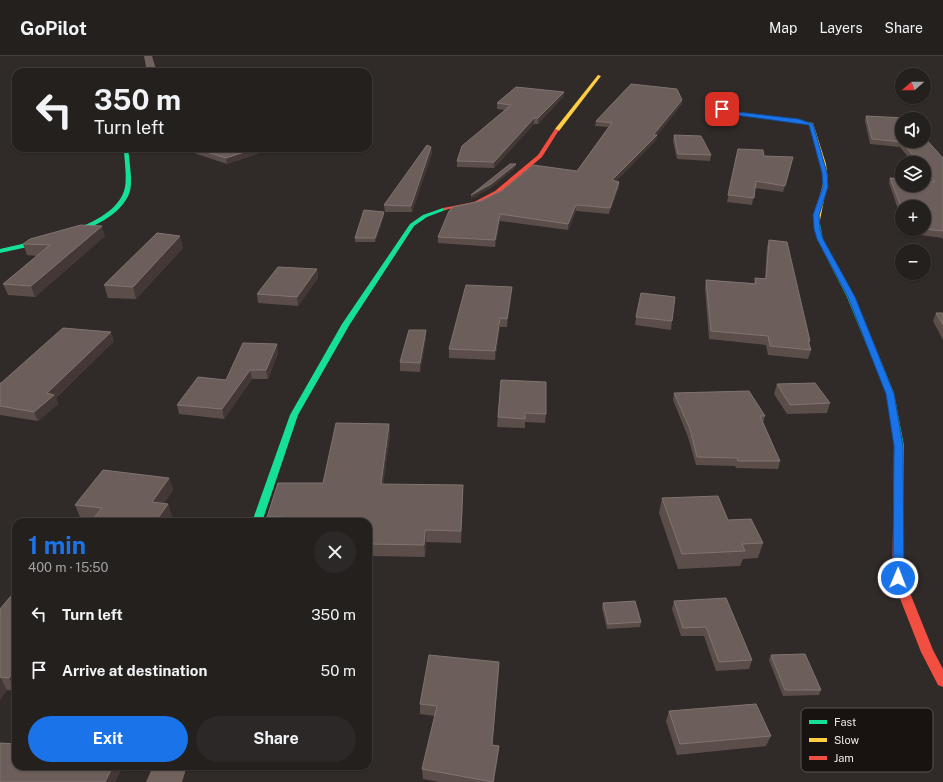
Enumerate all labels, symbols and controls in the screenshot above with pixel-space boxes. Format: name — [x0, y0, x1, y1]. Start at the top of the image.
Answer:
text: GoPilot — [20, 17, 87, 39]
text: Map — [769, 20, 797, 36]
text: Layers — [819, 20, 863, 36]
text: Share — [885, 20, 923, 36]
north arrow — [895, 68, 931, 104]
map controls — [895, 68, 931, 280]
text: 350 m — [94, 83, 181, 116]
icon: left — [28, 84, 80, 136]
pin — [705, 92, 739, 126]
icon: arrive — [711, 98, 733, 120]
button: sound — [895, 112, 931, 148]
text: Turn left — [94, 117, 164, 138]
button: layers — [895, 156, 931, 192]
button: + — [895, 200, 931, 236]
button: − — [895, 244, 931, 280]
text: 1 min — [28, 531, 86, 559]
button: close — [314, 531, 356, 573]
position arrow — [877, 557, 919, 599]
text: 400 m · 15:50 — [28, 560, 108, 575]
icon: left — [28, 603, 50, 625]
text: Turn left — [62, 606, 123, 623]
text: 350 m — [311, 606, 356, 623]
icon: arrive — [28, 659, 50, 681]
text: Arrive at destination — [62, 662, 207, 679]
text: 50 m — [321, 662, 356, 679]
legend — [801, 708, 933, 772]
button: Exit — [28, 716, 188, 762]
button: Share — [196, 716, 356, 762]
text: Fast — [834, 716, 856, 728]
text: Slow — [834, 734, 860, 746]
text: Jam — [834, 752, 854, 764]

